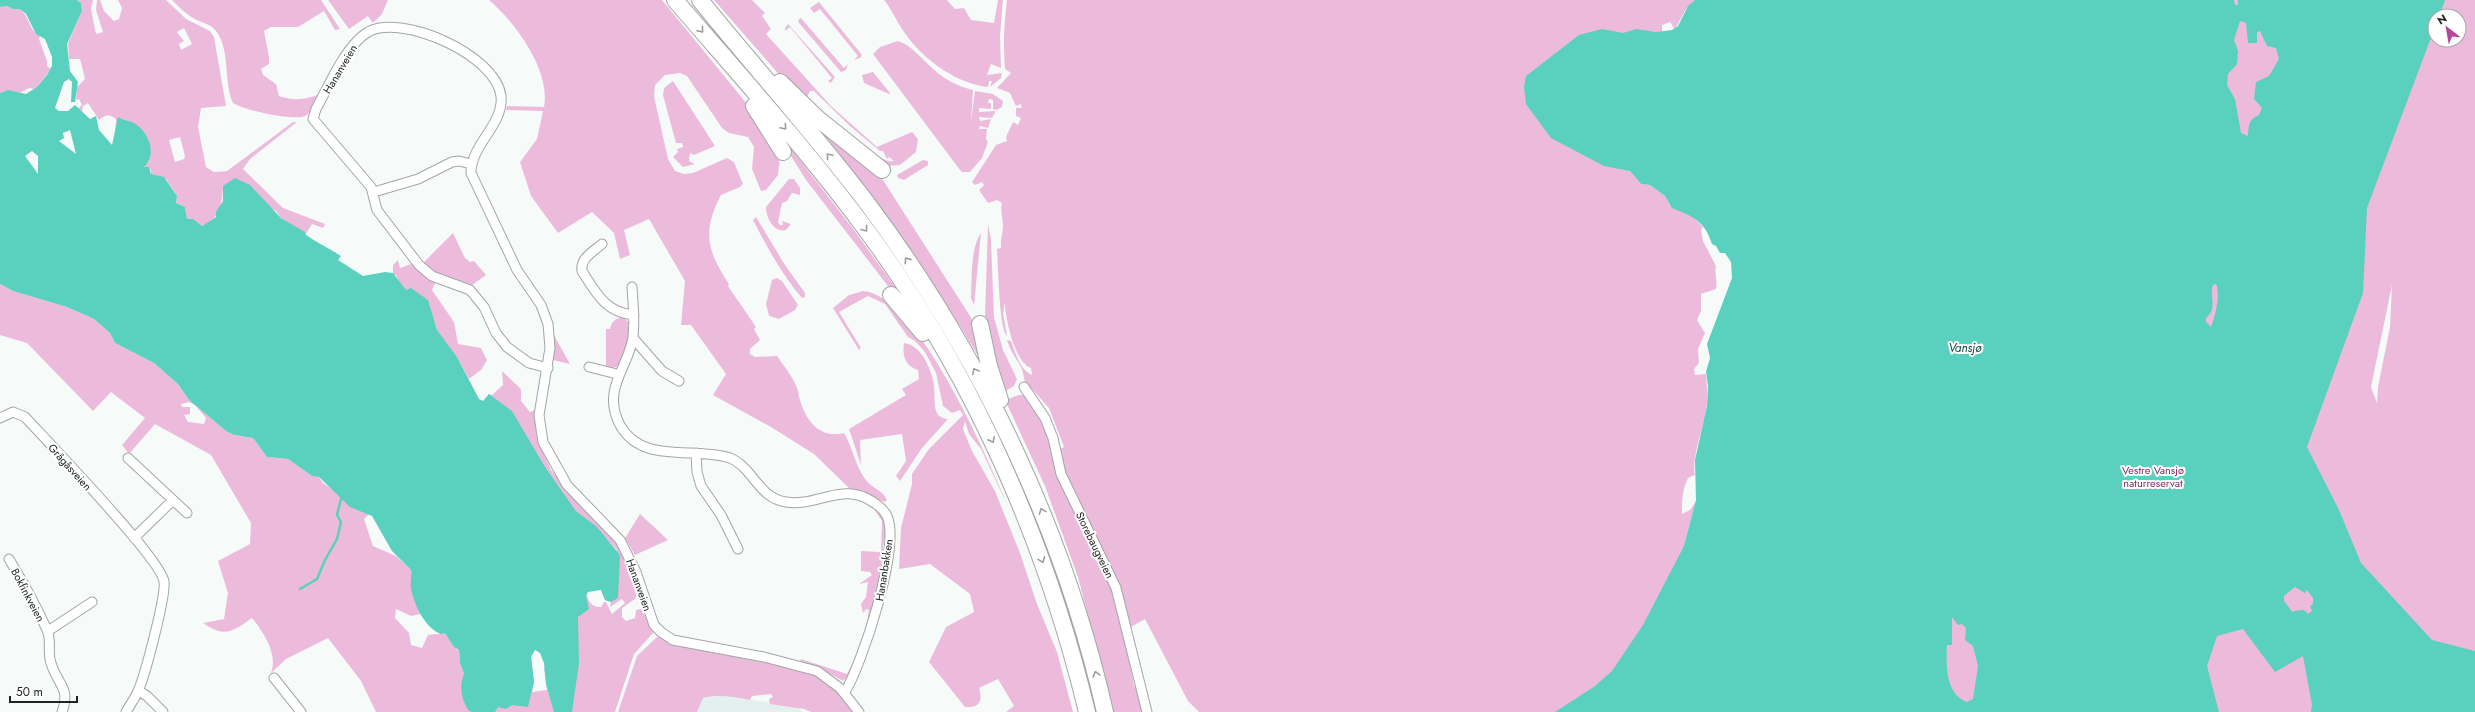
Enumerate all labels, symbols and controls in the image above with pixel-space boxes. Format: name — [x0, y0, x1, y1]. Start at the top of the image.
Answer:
north arrow — [2427, 8, 2467, 48]
text: N — [2434, 10, 2450, 29]
one-way arrow — [696, 25, 703, 32]
street label: Hananveien — [319, 41, 361, 97]
one-way arrow — [779, 123, 786, 130]
one-way arrow — [827, 154, 834, 161]
one-way arrow — [860, 224, 867, 231]
one-way arrow — [904, 257, 912, 264]
water label: Vansjø — [1948, 339, 1982, 357]
one-way arrow — [973, 368, 980, 375]
one-way arrow — [987, 436, 995, 444]
street label: Grågåsveien — [45, 440, 95, 494]
park label: Vestre Vansjø naturreservat — [2122, 462, 2184, 491]
one-way arrow — [1038, 507, 1046, 514]
street label: Storebaugveien — [1072, 509, 1118, 581]
street label: Hananbakken — [871, 538, 897, 602]
street label: Hananveien — [622, 557, 656, 613]
one-way arrow — [1037, 557, 1045, 564]
street label: Bokfinkveien — [7, 565, 49, 625]
one-way arrow — [1092, 671, 1101, 678]
scale bar — [10, 678, 77, 704]
text: 50 m — [16, 683, 43, 701]

